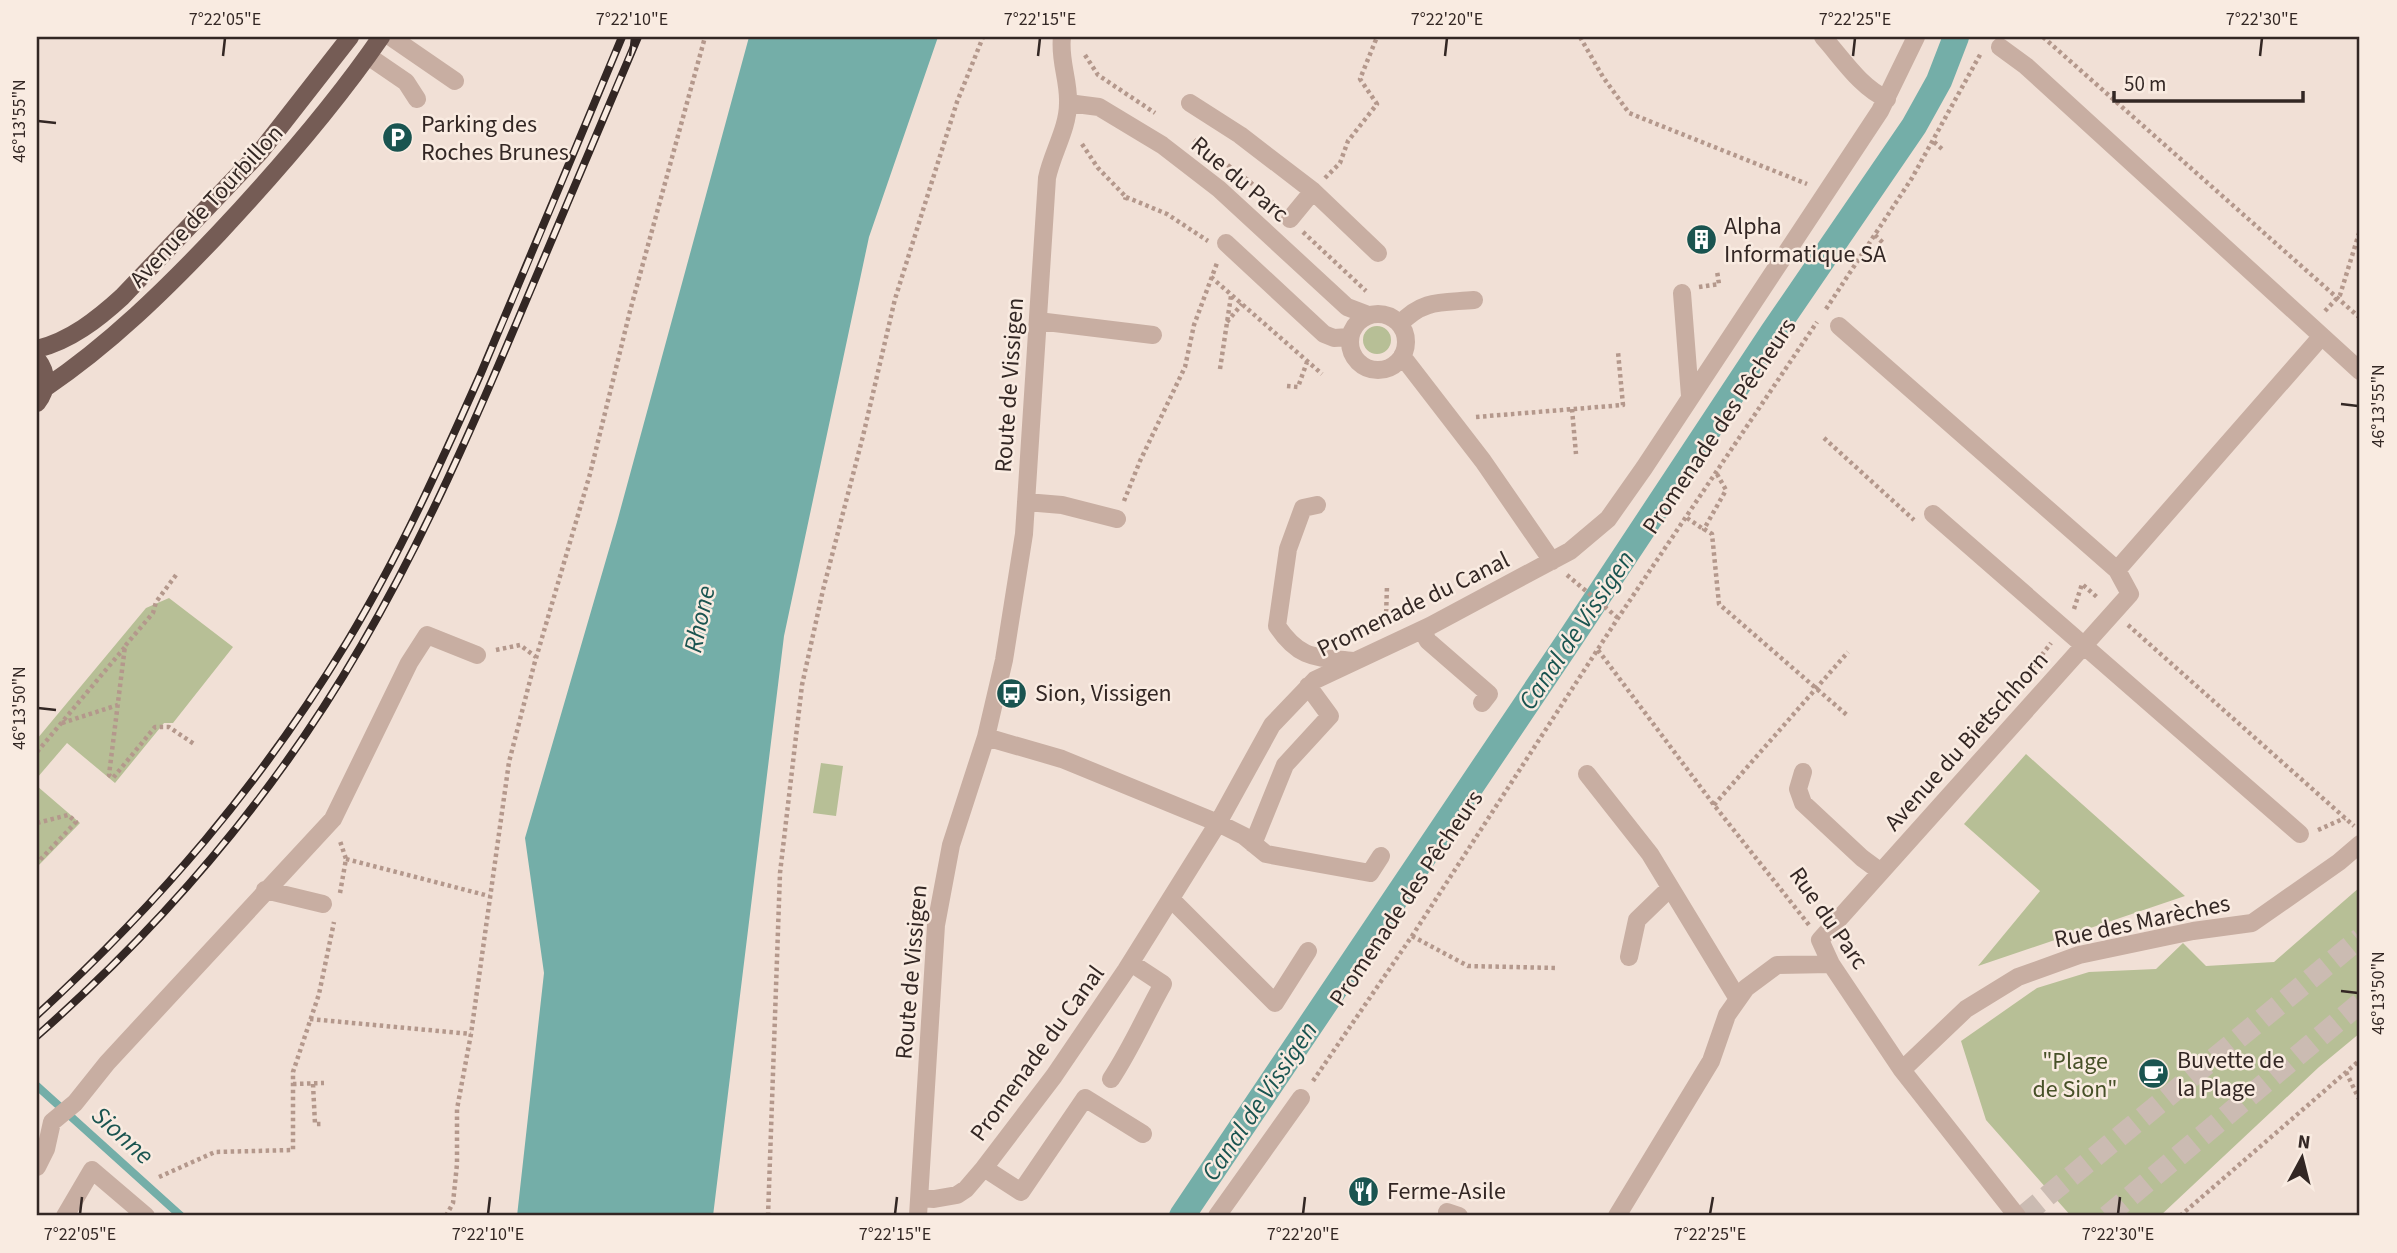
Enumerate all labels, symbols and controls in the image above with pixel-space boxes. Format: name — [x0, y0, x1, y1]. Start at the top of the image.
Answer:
text: 7°22'05"E — [189, 7, 261, 32]
text: 7°22'10"E — [596, 7, 668, 32]
text: 7°22'15"E — [1004, 7, 1076, 32]
text: 7°22'20"E — [1411, 7, 1483, 32]
text: 7°22'25"E — [1819, 7, 1891, 32]
text: 7°22'30"E — [2226, 7, 2298, 32]
scale bar — [2114, 60, 2302, 104]
text: 50 m — [2124, 69, 2166, 99]
text: 46°13'55"N — [7, 79, 32, 163]
place label: Parking des Roches Brunes — [421, 107, 569, 170]
street label: Avenue de Tourbillon — [121, 117, 291, 296]
parking icon: Parking des Roches Brunes — [381, 121, 415, 155]
street label: Rue du Parc — [1183, 128, 1296, 231]
place label: Alpha Informatique SA — [1724, 209, 1886, 272]
building icon: Alpha Informatique SA — [1684, 223, 1718, 257]
street label: Route de Vissigen — [986, 296, 1033, 474]
street label: Promenade des Pêcheurs — [1634, 311, 1805, 541]
text: 46°13'55"N — [2366, 364, 2391, 448]
street label: Promenade du Canal — [1311, 543, 1515, 666]
water label: Canal de Vissigen — [1509, 543, 1644, 717]
water label: Rhone — [674, 582, 725, 656]
street label: Avenue du Bietschhorn — [1876, 644, 2057, 839]
text: 46°13'50"N — [7, 666, 32, 750]
bus stop icon: Sion, Vissigen — [995, 676, 1029, 710]
place label: Sion, Vissigen — [1035, 676, 1172, 711]
street label: Promenade des Pêcheurs — [1321, 783, 1492, 1013]
street label: Rue du Parc — [1780, 860, 1877, 977]
street label: Route de Vissigen — [886, 883, 937, 1061]
street label: Rue des Marèches — [2051, 886, 2233, 957]
text: 46°13'50"N — [2366, 951, 2391, 1035]
street label: Promenade du Canal — [962, 958, 1113, 1149]
water label: Canal de Vissigen — [1192, 1014, 1327, 1188]
place label: Buvette de la Plage — [2177, 1043, 2284, 1106]
park label: "Plage de Sion" — [2032, 1044, 2118, 1107]
cafe icon: Buvette de la Plage — [2137, 1057, 2171, 1091]
water label: Sionne — [83, 1097, 162, 1173]
north arrow — [2268, 1124, 2338, 1194]
text: N — [2296, 1128, 2312, 1157]
restaurant icon: Ferme-Asile — [1347, 1174, 1381, 1208]
place label: Ferme-Asile — [1387, 1174, 1506, 1209]
text: 7°22'05"E — [44, 1222, 116, 1247]
text: 7°22'10"E — [452, 1222, 524, 1247]
text: 7°22'15"E — [859, 1222, 931, 1247]
text: 7°22'20"E — [1267, 1222, 1339, 1247]
text: 7°22'25"E — [1674, 1222, 1746, 1247]
text: 7°22'30"E — [2082, 1222, 2154, 1247]

